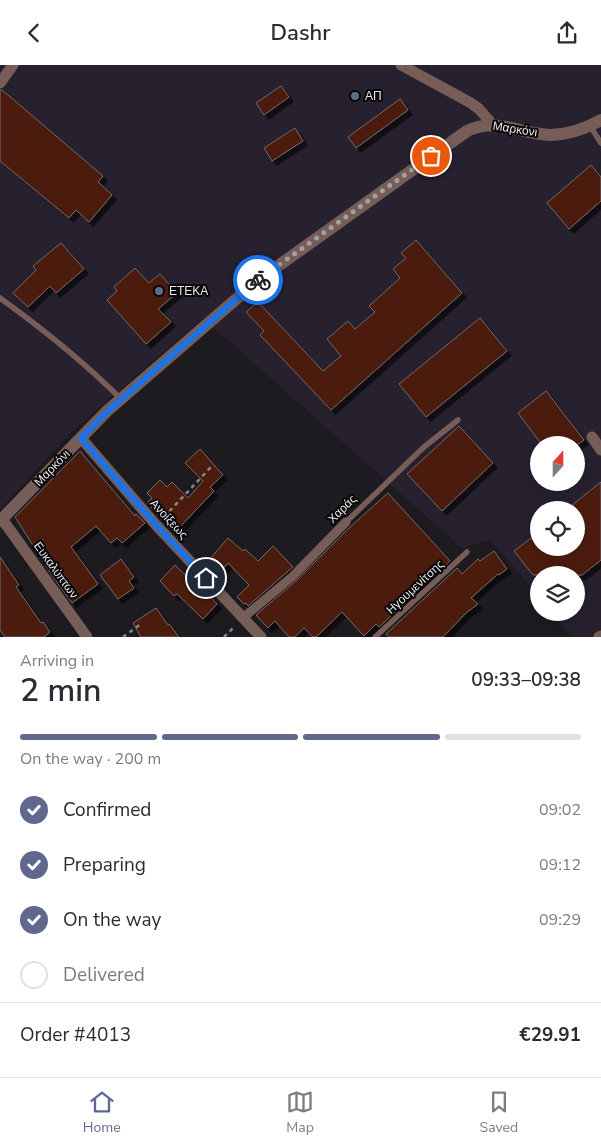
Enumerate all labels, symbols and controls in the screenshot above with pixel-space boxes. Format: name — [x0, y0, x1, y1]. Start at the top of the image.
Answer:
text: Dashr — [271, 18, 330, 48]
icon: back — [20, 19, 48, 47]
icon: share — [553, 19, 581, 47]
place label: ΑΠ — [365, 88, 382, 104]
marker: ΑΠ — [349, 90, 361, 102]
street label: Μαρκόνι — [492, 118, 539, 140]
pin — [410, 135, 452, 177]
icon: bag — [417, 142, 445, 170]
courier — [233, 255, 283, 305]
icon: bike — [244, 266, 272, 294]
place label: ΕΤΕΚΑ — [169, 283, 208, 299]
marker: ΕΤΕΚΑ — [153, 285, 165, 297]
north arrow — [530, 436, 585, 491]
map controls — [530, 436, 585, 621]
street label: Μαρκόνι — [31, 446, 74, 490]
street label: Χαράς — [324, 491, 360, 527]
street label: Ανοίξεως — [146, 496, 192, 543]
button: locate — [530, 501, 585, 556]
street label: Ευκαλύπτων — [30, 538, 82, 602]
street label: Ηγουμενίτσης — [383, 556, 447, 618]
pin — [185, 557, 227, 599]
icon: home — [192, 564, 220, 592]
button: layers — [530, 566, 585, 621]
text: Arriving in — [20, 650, 94, 672]
text: 09:33–09:38 — [471, 667, 581, 693]
text: 2 min — [20, 669, 102, 712]
text: On the way · 200 m — [20, 748, 161, 770]
icon: check — [20, 796, 48, 824]
text: Confirmed — [63, 797, 151, 823]
text: 09:02 — [539, 799, 581, 821]
icon: check — [20, 851, 48, 879]
text: Preparing — [63, 852, 146, 878]
text: 09:12 — [539, 854, 581, 876]
icon: check — [20, 906, 48, 934]
text: On the way — [63, 907, 161, 933]
text: 09:29 — [539, 909, 581, 931]
text: Delivered — [63, 962, 145, 988]
text: Order #4013 — [20, 1022, 131, 1048]
text: €29.91 — [519, 1022, 581, 1048]
tab: Home — [83, 1088, 121, 1137]
tab: Map — [286, 1088, 314, 1137]
tab: Saved — [480, 1088, 518, 1137]

